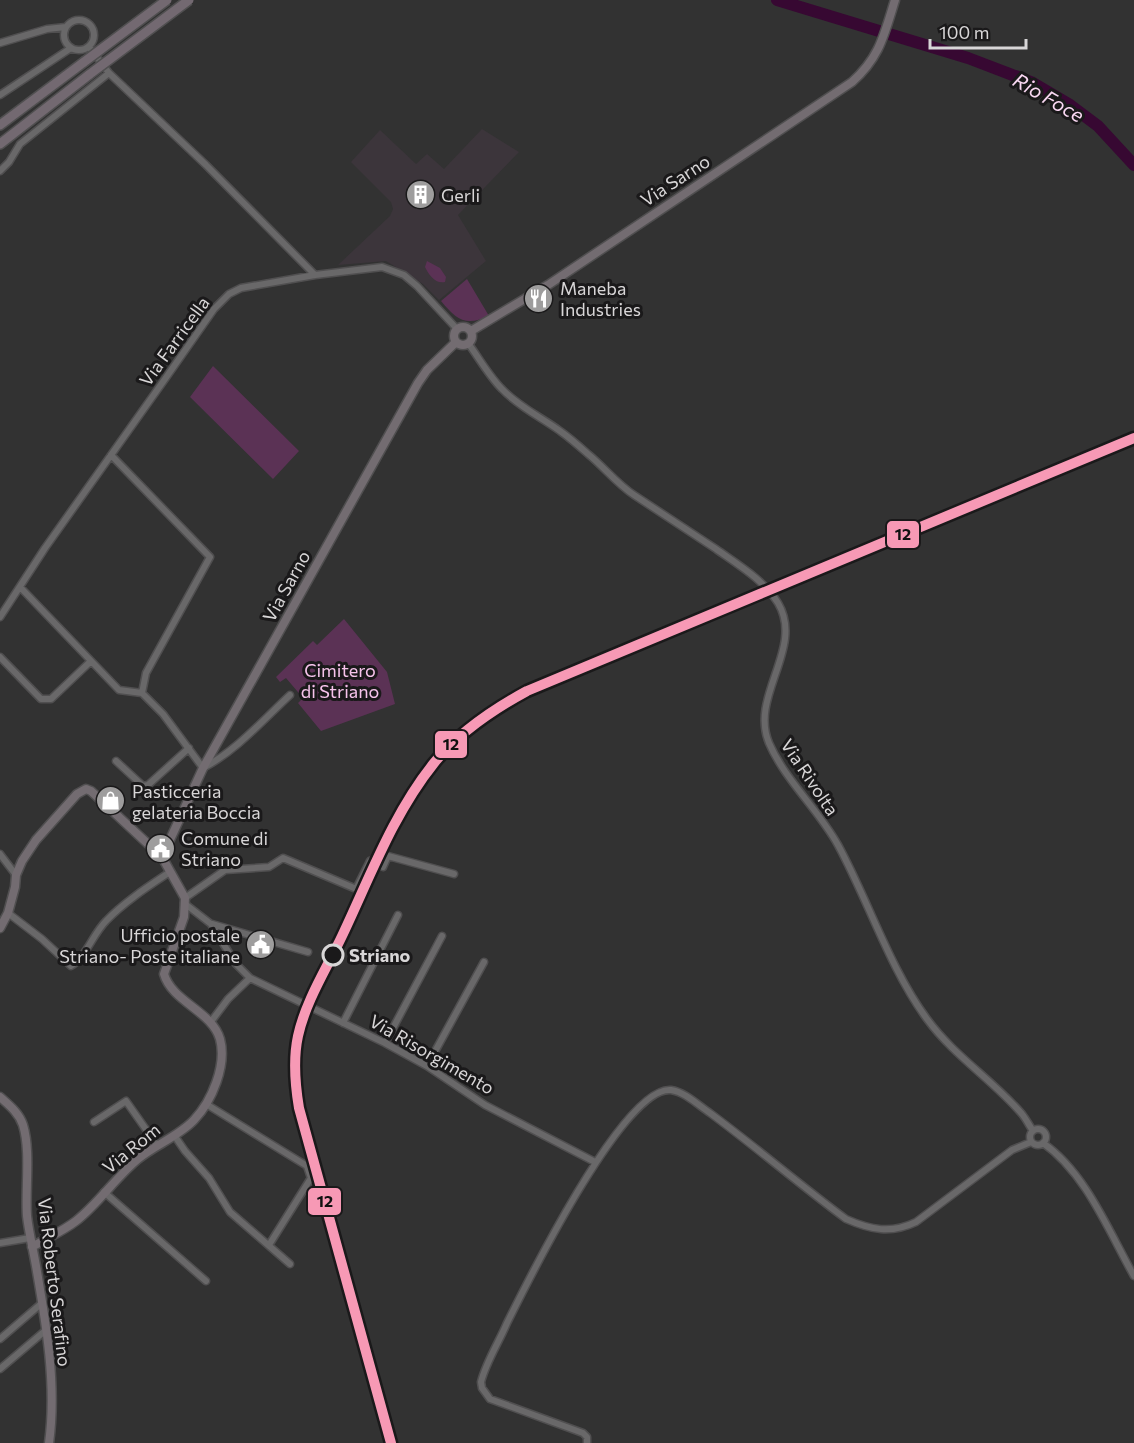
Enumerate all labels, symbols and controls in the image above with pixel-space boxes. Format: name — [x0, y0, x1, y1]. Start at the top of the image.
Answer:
scale bar — [930, 12, 1026, 50]
text: 100 m — [939, 21, 989, 43]
water label: Rio Foce — [1009, 67, 1089, 127]
street label: Via Sarno — [636, 150, 714, 210]
building icon: Gerli — [404, 179, 436, 211]
place label: Gerli — [441, 184, 480, 206]
place label: Maneba Industries — [560, 277, 641, 320]
restaurant icon: Maneba Industries — [523, 282, 555, 314]
street label: Via Farricella — [134, 292, 214, 390]
line badge: 12 — [886, 520, 920, 549]
text: 12 — [895, 524, 911, 543]
street label: Via Sarno — [257, 547, 315, 625]
park label: Cimitero di Striano — [301, 659, 379, 702]
line badge: 12 — [434, 730, 468, 759]
text: 12 — [443, 734, 459, 753]
street label: Via Rivolta — [776, 735, 844, 819]
place label: Pasticceria gelateria Boccia — [132, 780, 261, 823]
shop icon: Pasticceria gelateria Boccia — [95, 785, 127, 817]
place label: Comune di Striano — [181, 827, 268, 870]
public building icon: Comune di Striano — [144, 832, 176, 864]
place label: Ufficio postale Striano- Poste italiane — [59, 924, 240, 967]
public building icon: Ufficio postale Striano- Poste italiane — [245, 929, 277, 961]
marker: Striano — [322, 944, 344, 966]
place label: Striano — [349, 944, 411, 966]
street label: Via Risorgimento — [366, 1009, 498, 1099]
street label: Via Rom — [98, 1118, 164, 1178]
line badge: 12 — [307, 1187, 342, 1216]
text: 12 — [317, 1191, 333, 1210]
street label: Via Roberto Serafino — [34, 1196, 76, 1368]

